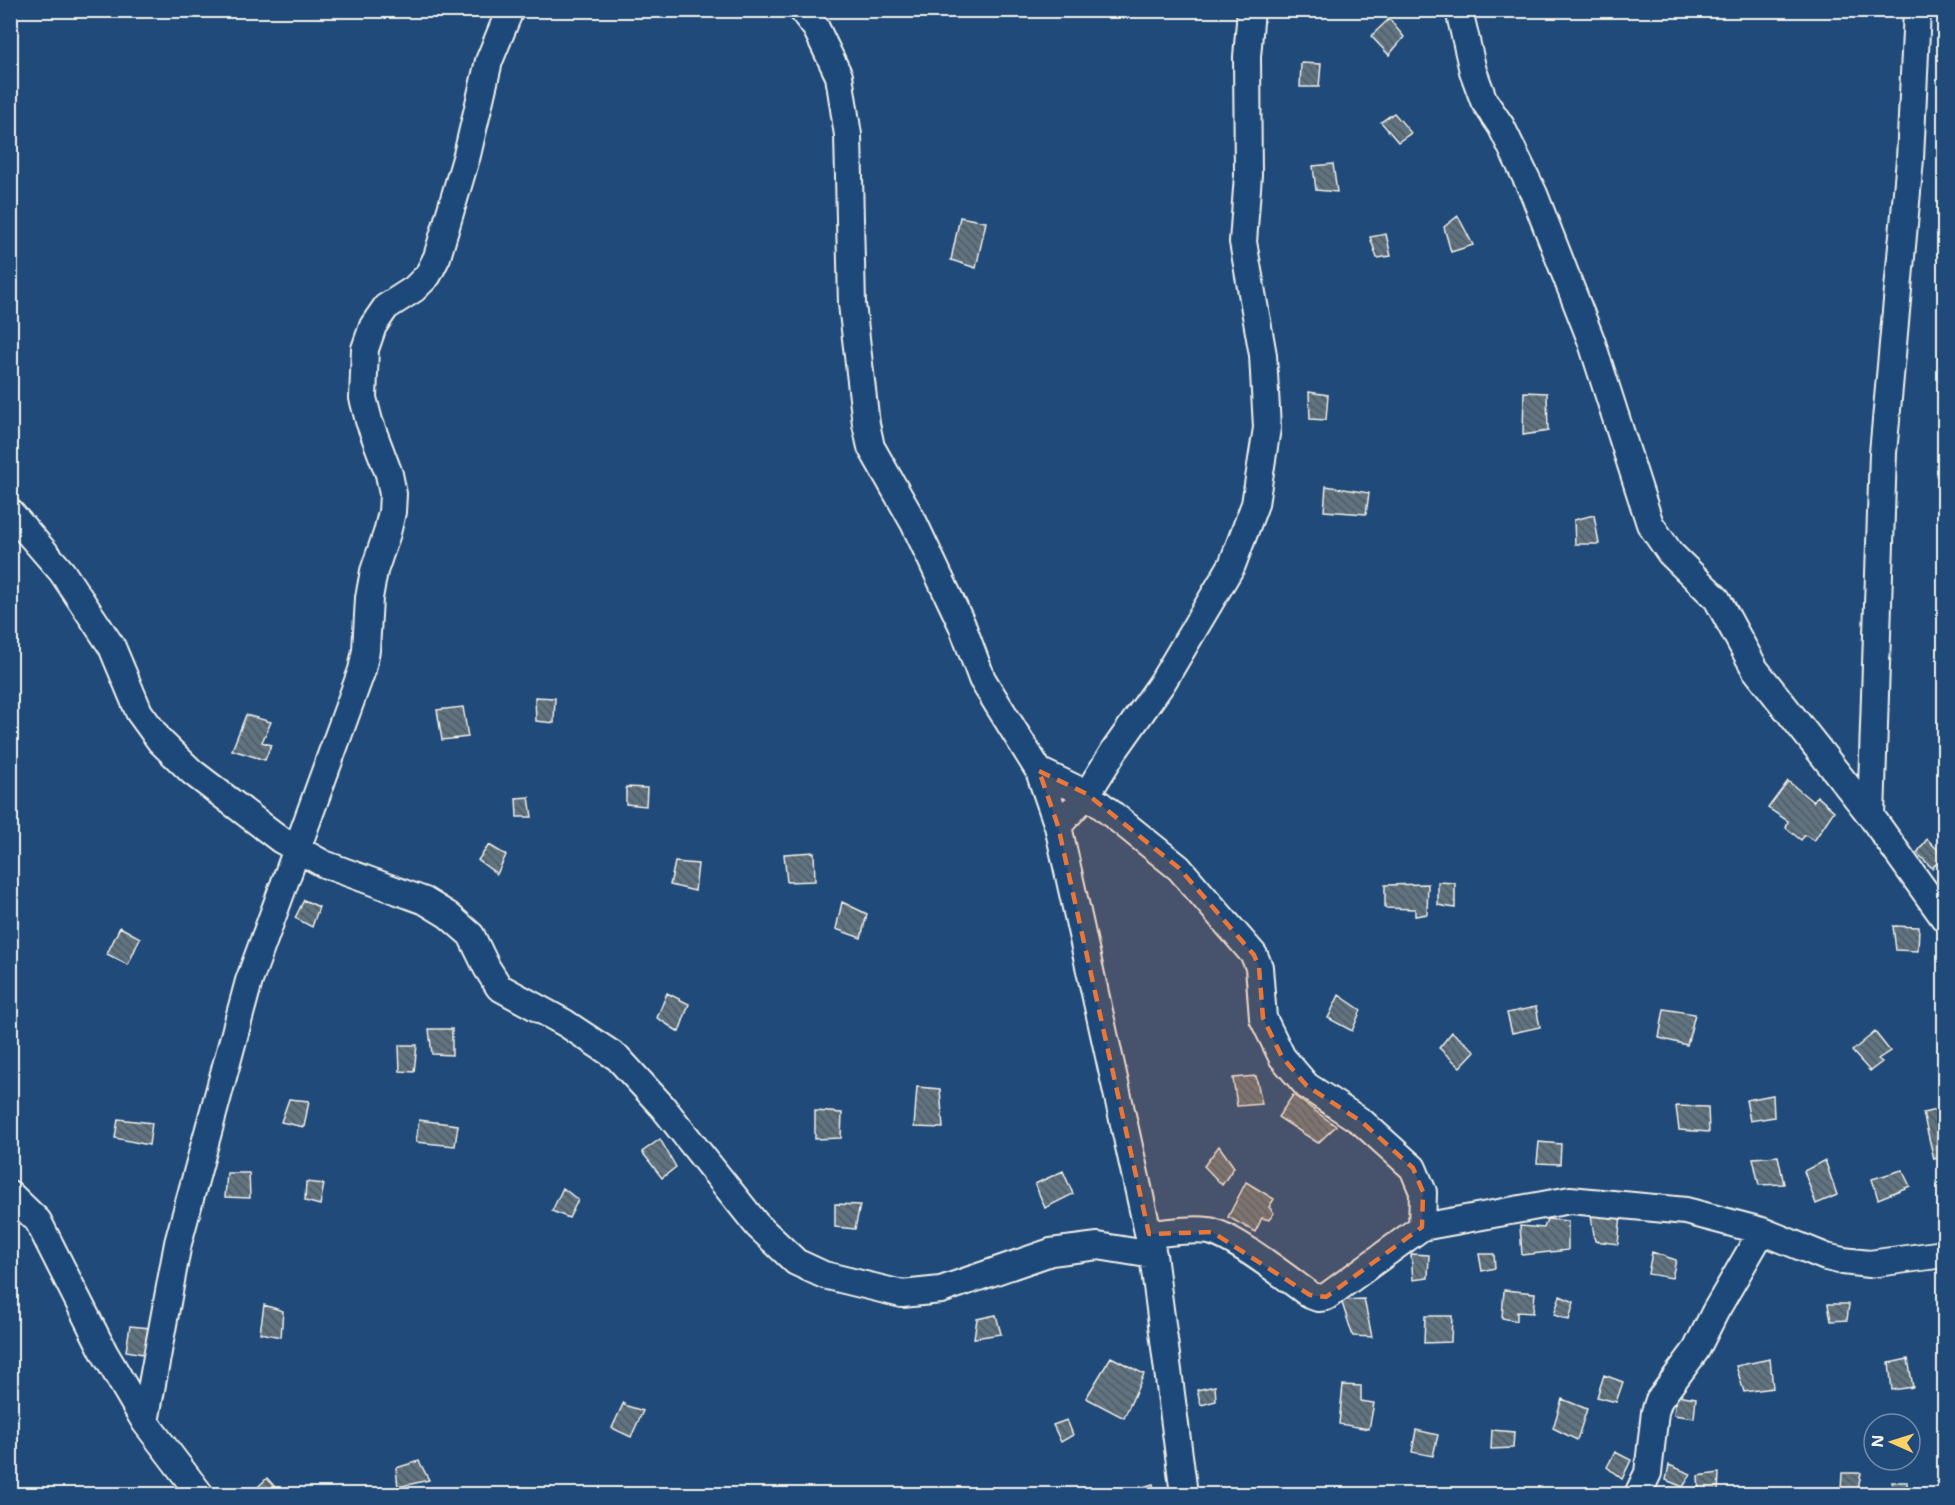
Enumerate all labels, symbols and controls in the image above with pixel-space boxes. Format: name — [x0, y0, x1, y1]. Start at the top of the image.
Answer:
north arrow — [1862, 1412, 1922, 1472]
text: N — [1867, 1434, 1888, 1448]

